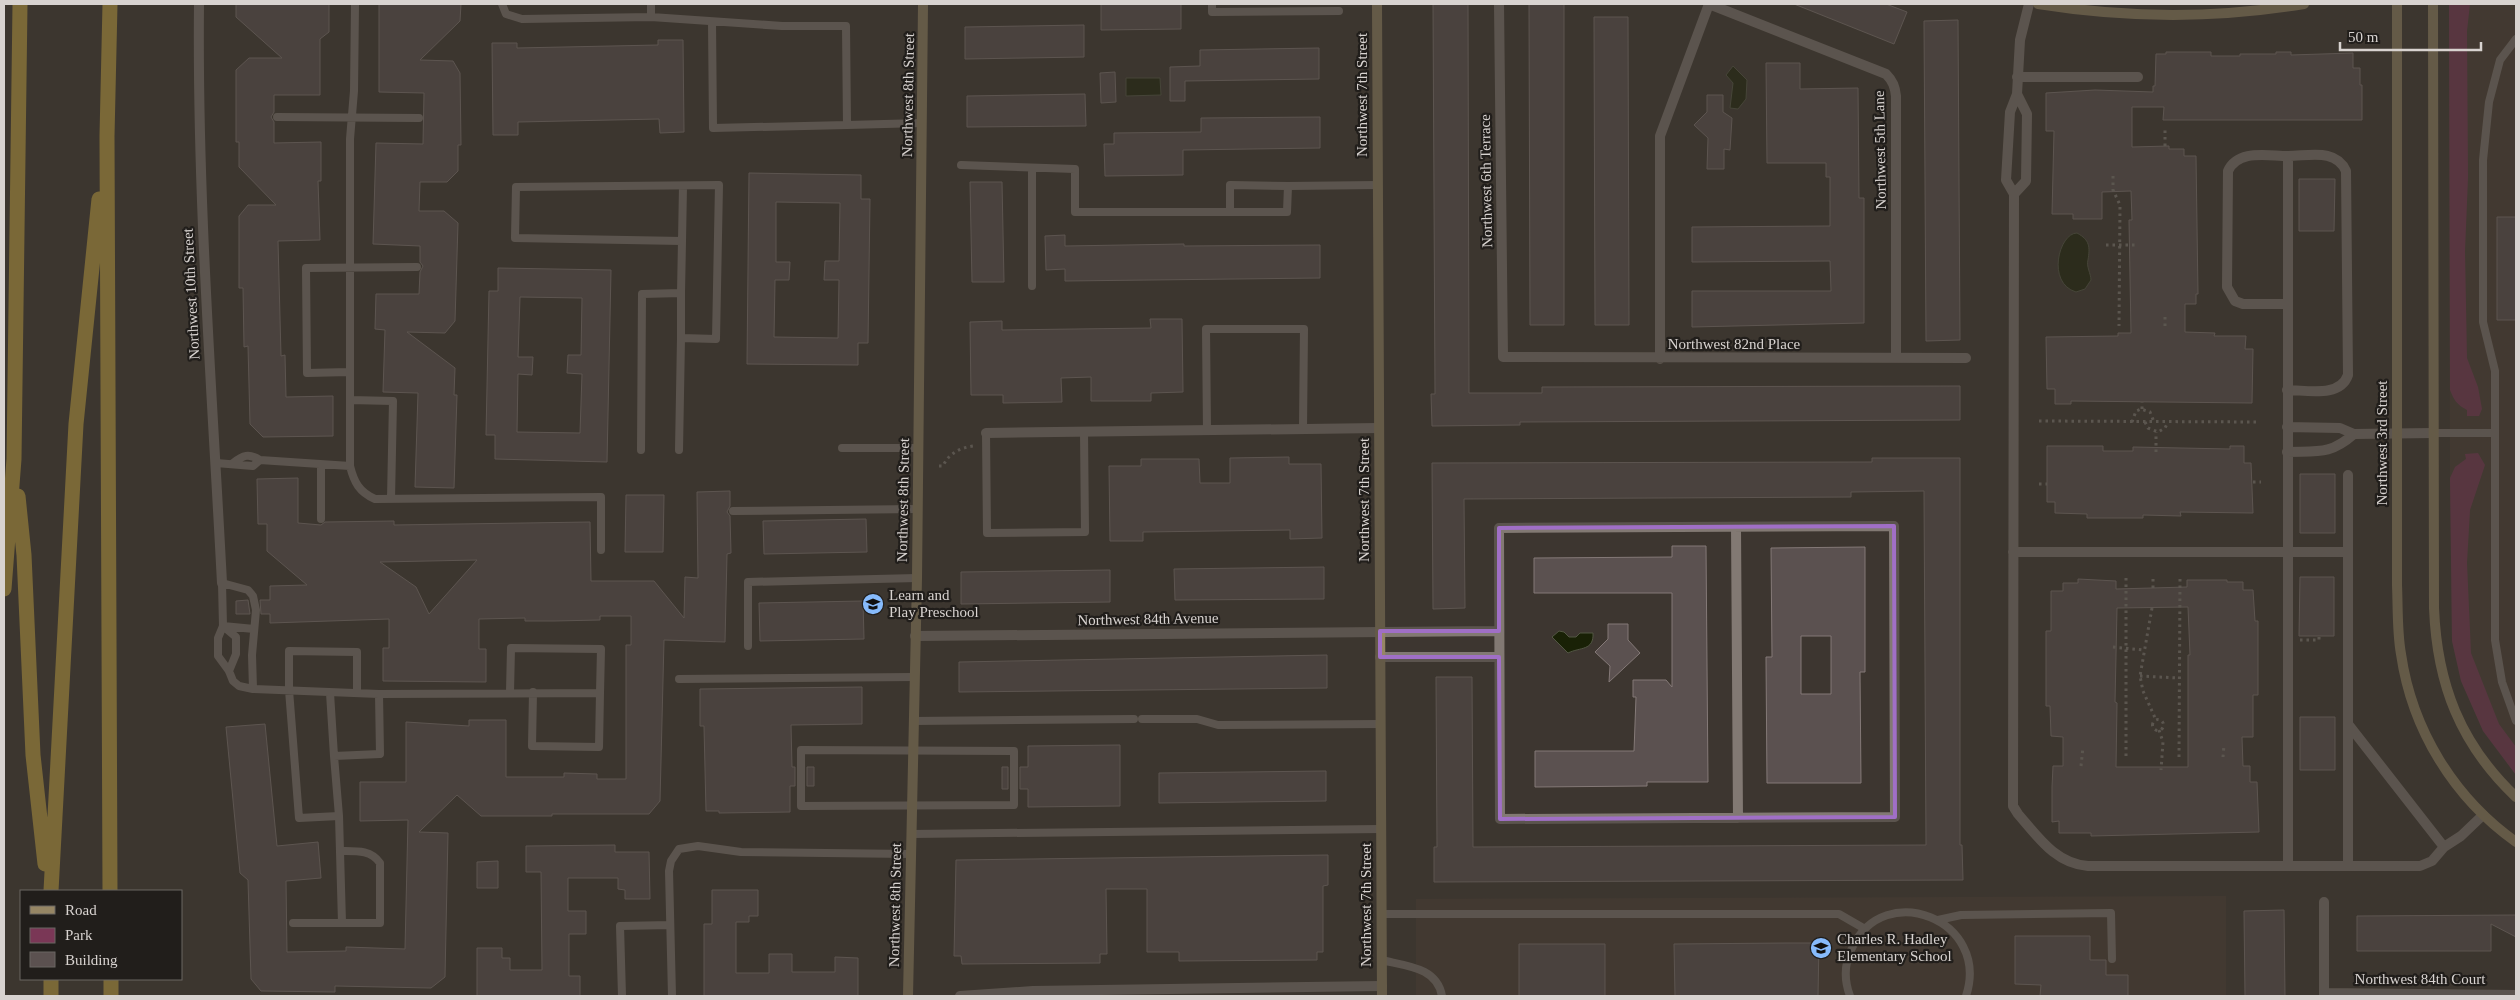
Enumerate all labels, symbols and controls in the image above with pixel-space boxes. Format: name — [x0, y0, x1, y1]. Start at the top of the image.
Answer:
scale bar — [2340, 20, 2481, 52]
text: 50 m — [2348, 29, 2379, 45]
street label: Northwest 8th Street — [899, 32, 917, 157]
street label: Northwest 7th Street — [1354, 32, 1370, 157]
street label: Northwest 5th Lane — [1871, 90, 1889, 210]
street label: Northwest 6th Terrace — [1477, 114, 1495, 248]
street label: Northwest 10th Street — [180, 227, 202, 360]
street label: Northwest 82nd Place — [1668, 336, 1801, 352]
street label: Northwest 3rd Street — [2374, 380, 2390, 505]
street label: Northwest 8th Street — [894, 437, 912, 562]
street label: Northwest 7th Street — [1356, 437, 1372, 562]
place label: Learn and Play Preschool — [889, 587, 979, 620]
school or university icon: Learn and Play Preschool — [861, 592, 885, 616]
street label: Northwest 84th Avenue — [1077, 610, 1219, 628]
street label: Northwest 8th Street — [886, 842, 904, 967]
street label: Northwest 7th Street — [1358, 842, 1374, 967]
legend — [20, 890, 182, 980]
text: Road — [65, 902, 97, 918]
text: Park — [65, 927, 93, 943]
place label: Charles R. Hadley Elementary School — [1837, 931, 1952, 964]
school or university icon: Charles R. Hadley Elementary School — [1809, 936, 1833, 960]
text: Building — [65, 952, 118, 968]
street label: Northwest 84th Court — [2355, 971, 2486, 987]

